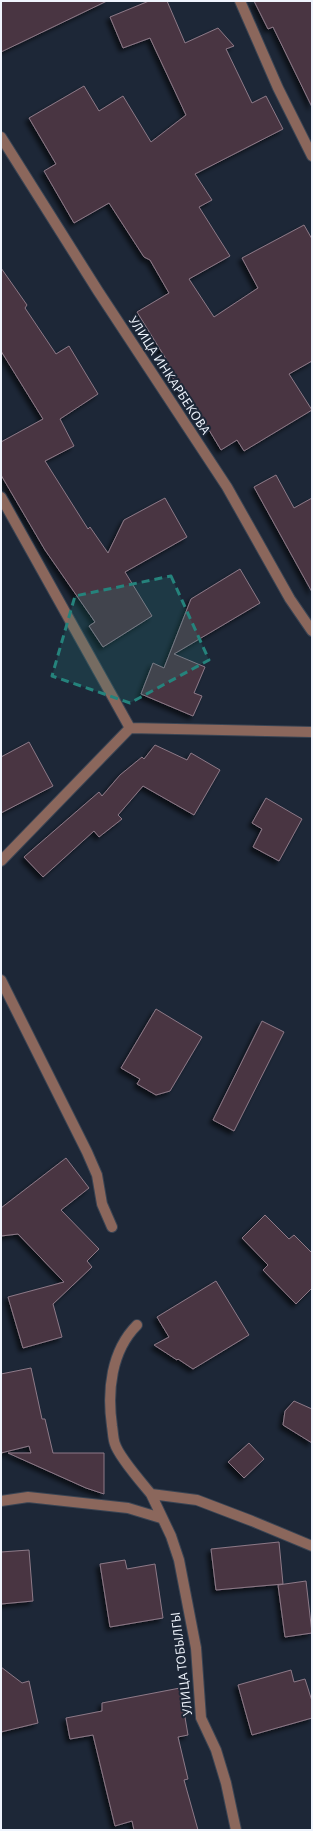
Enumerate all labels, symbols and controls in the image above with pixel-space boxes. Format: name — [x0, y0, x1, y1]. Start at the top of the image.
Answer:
street label: УЛИЦА ИНКАРБЕКОВА — [126, 314, 213, 437]
street label: УЛИЦА ТОБЫЛГЫ — [169, 1611, 195, 1717]

